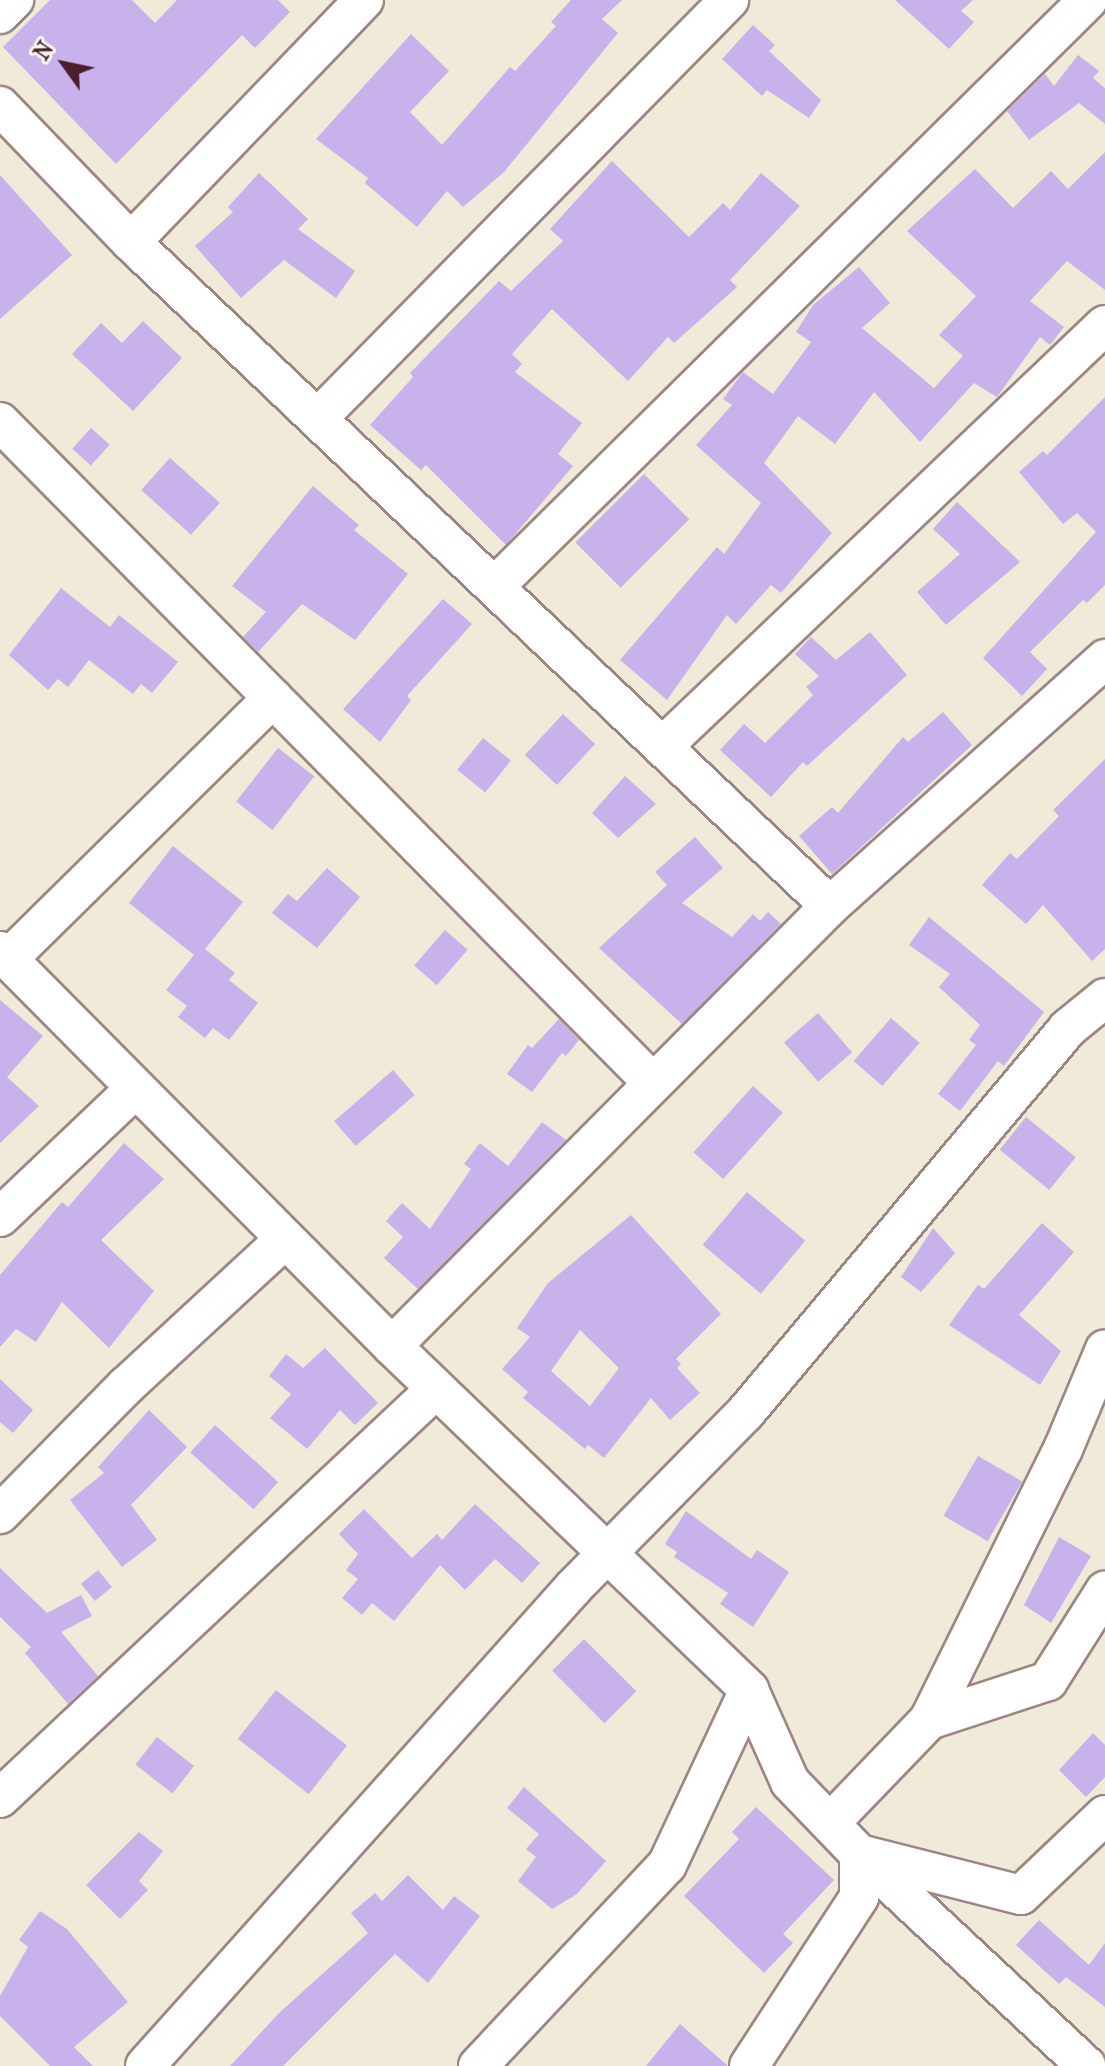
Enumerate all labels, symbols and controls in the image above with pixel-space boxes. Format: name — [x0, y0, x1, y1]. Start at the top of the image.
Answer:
north arrow — [24, 24, 104, 104]
text: N — [28, 37, 59, 65]

